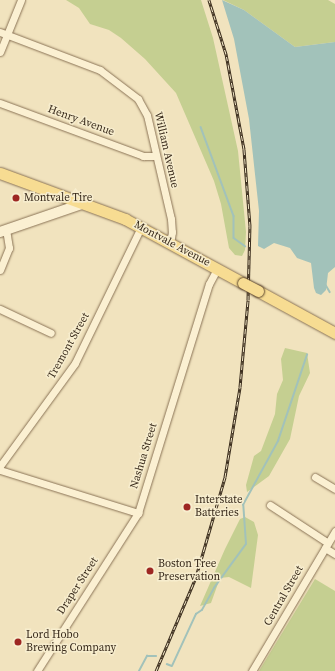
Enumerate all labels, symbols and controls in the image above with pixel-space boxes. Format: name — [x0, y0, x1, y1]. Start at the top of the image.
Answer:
street label: Henry Avenue — [46, 103, 116, 139]
street label: William Avenue — [151, 111, 181, 189]
place label: Montvale Tire — [24, 191, 93, 205]
marker: Montvale Tire — [11, 193, 21, 203]
street label: Montvale Avenue — [132, 218, 212, 270]
street label: Tremont Street — [45, 311, 93, 381]
street label: Nashua Street — [128, 422, 160, 490]
place label: Interstate Batteries — [195, 494, 243, 520]
marker: Interstate Batteries — [182, 502, 192, 512]
street label: Draper Street — [55, 555, 101, 617]
place label: Boston Tree Preservation — [158, 558, 220, 584]
street label: Central Street — [261, 564, 307, 628]
marker: Boston Tree Preservation — [145, 566, 155, 576]
place label: Lord Hobo Brewing Company — [26, 629, 116, 655]
marker: Lord Hobo Brewing Company — [13, 637, 23, 647]

